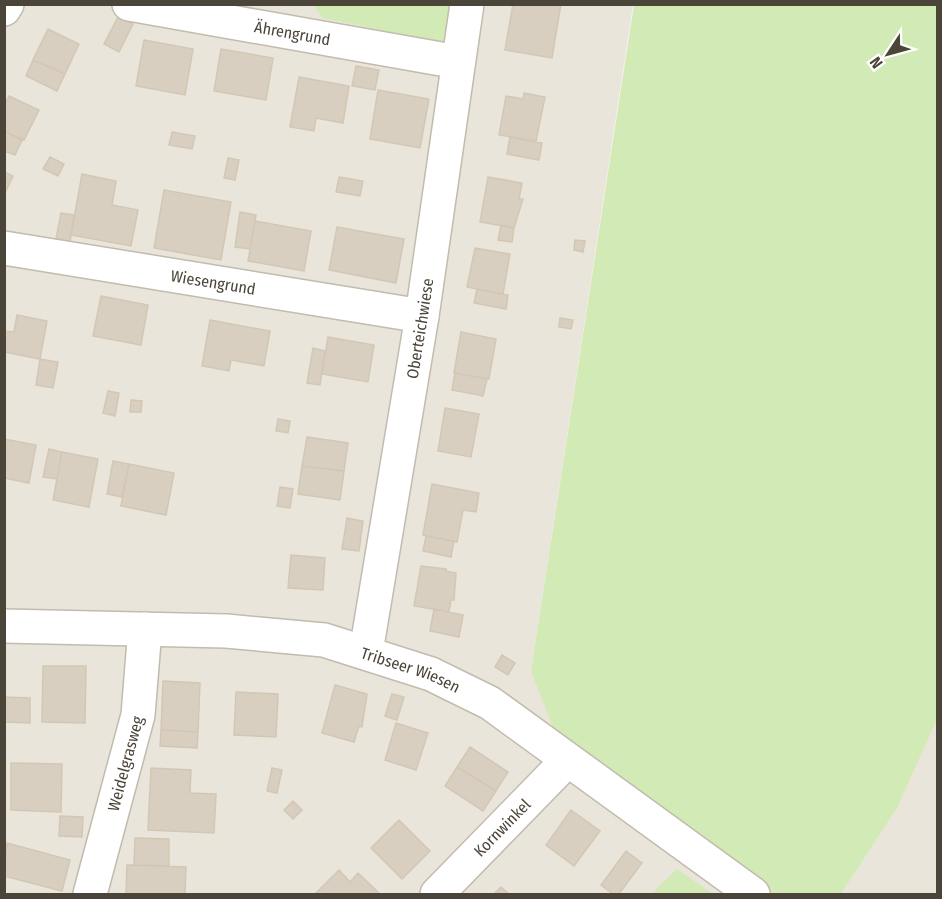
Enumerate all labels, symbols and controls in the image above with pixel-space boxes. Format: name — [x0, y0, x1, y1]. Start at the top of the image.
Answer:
street label: Ährengrund — [253, 17, 332, 49]
north arrow — [858, 24, 918, 84]
text: N — [866, 53, 887, 72]
street label: Wiesengrund — [169, 266, 257, 298]
street label: Oberteichwiese — [402, 277, 437, 380]
street label: Tribseer Wiesen — [359, 643, 463, 696]
street label: Weidelgrasweg — [103, 714, 147, 813]
street label: Kornwinkel — [470, 795, 534, 860]

